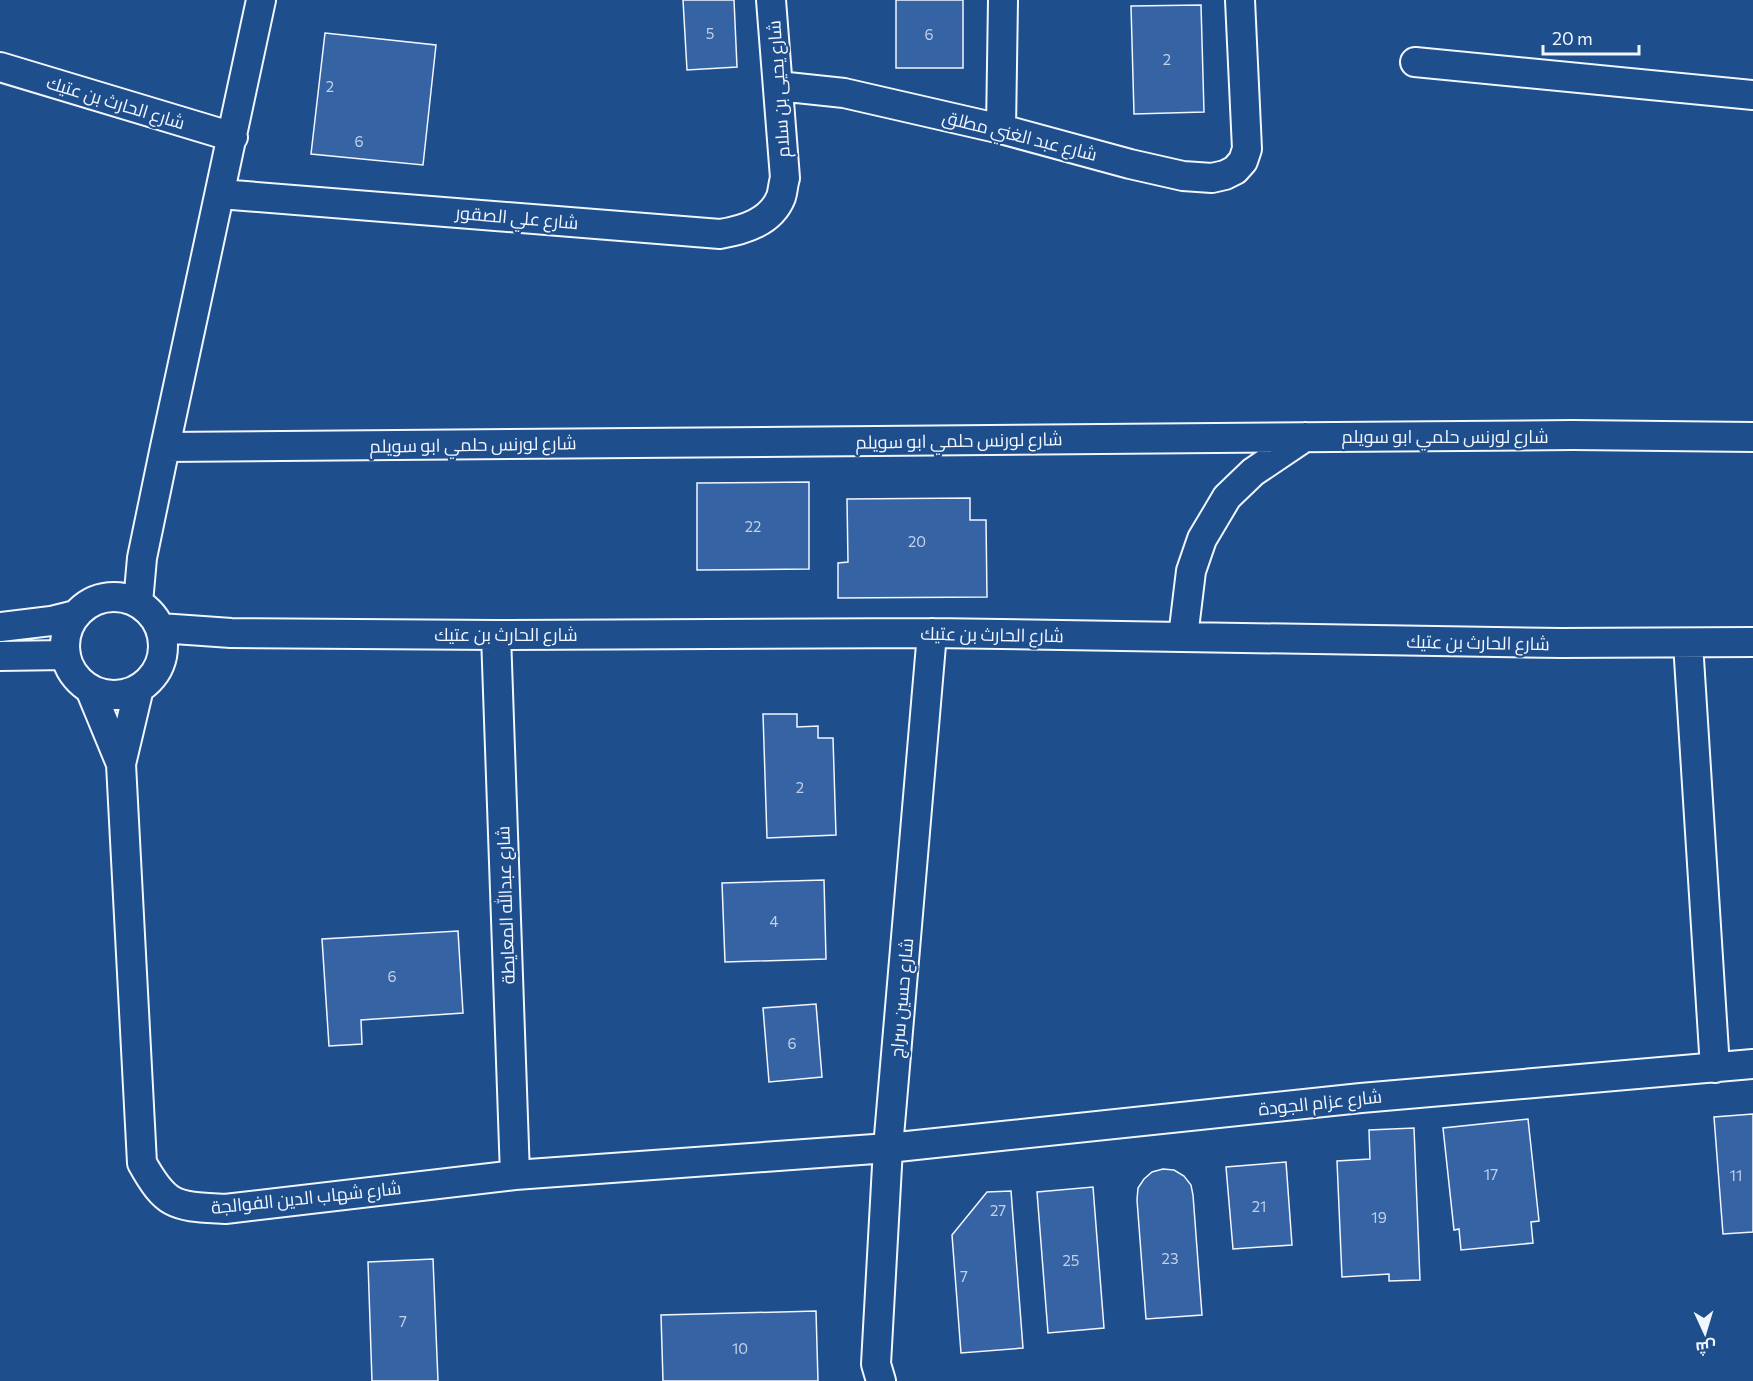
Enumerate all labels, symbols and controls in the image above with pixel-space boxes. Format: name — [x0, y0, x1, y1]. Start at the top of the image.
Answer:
scale bar — [1543, 18, 1639, 56]
street label: شارع يحيى بن سلام — [762, 19, 796, 158]
house number: 5 — [706, 24, 714, 42]
house number: 6 — [924, 25, 934, 43]
text: 20 m — [1552, 27, 1593, 49]
house number: 2 — [1163, 50, 1171, 68]
street label: شارع الحارث بن عتيك — [44, 71, 188, 135]
house number: 2 — [326, 77, 334, 95]
street label: شارع عبد الغني مطلق — [939, 105, 1100, 169]
house number: 6 — [354, 132, 364, 150]
street label: شارع علي الصقور — [453, 201, 579, 237]
street label: شارع لورنس حلمي ابو سويلم — [1341, 425, 1549, 451]
street label: شارع لورنس حلمي ابو سويلم — [855, 427, 1063, 457]
street label: شارع لورنس حلمي ابو سويلم — [369, 431, 577, 461]
house number: 22 — [745, 517, 761, 535]
house number: 20 — [908, 532, 926, 550]
street label: شارع الحارث بن عتيك — [920, 622, 1064, 648]
street label: شارع الحارث بن عتيك — [434, 623, 578, 647]
street label: شارع الحارث بن عتيك — [1406, 630, 1550, 656]
house number: 2 — [796, 778, 804, 796]
street label: شارع عبدالله المعايطة — [491, 825, 521, 985]
house number: 4 — [770, 912, 779, 930]
street label: شارع حسين سراج — [885, 937, 919, 1059]
house number: 6 — [387, 967, 397, 985]
house number: 6 — [787, 1034, 797, 1052]
street label: شارع عزام الجودة — [1257, 1085, 1383, 1121]
house number: 17 — [1484, 1165, 1498, 1183]
house number: 11 — [1730, 1166, 1742, 1184]
street label: شارع شهاب الدين الفوالجة — [210, 1176, 402, 1220]
house number: 21 — [1252, 1197, 1266, 1215]
house number: 27 — [990, 1201, 1006, 1219]
house number: 19 — [1371, 1208, 1387, 1226]
house number: 23 — [1162, 1249, 1178, 1267]
house number: 25 — [1063, 1251, 1079, 1269]
house number: 7 — [960, 1267, 968, 1285]
north arrow — [1675, 1303, 1735, 1363]
house number: 7 — [399, 1312, 407, 1330]
text: ش — [1695, 1337, 1717, 1359]
house number: 10 — [732, 1339, 748, 1357]

